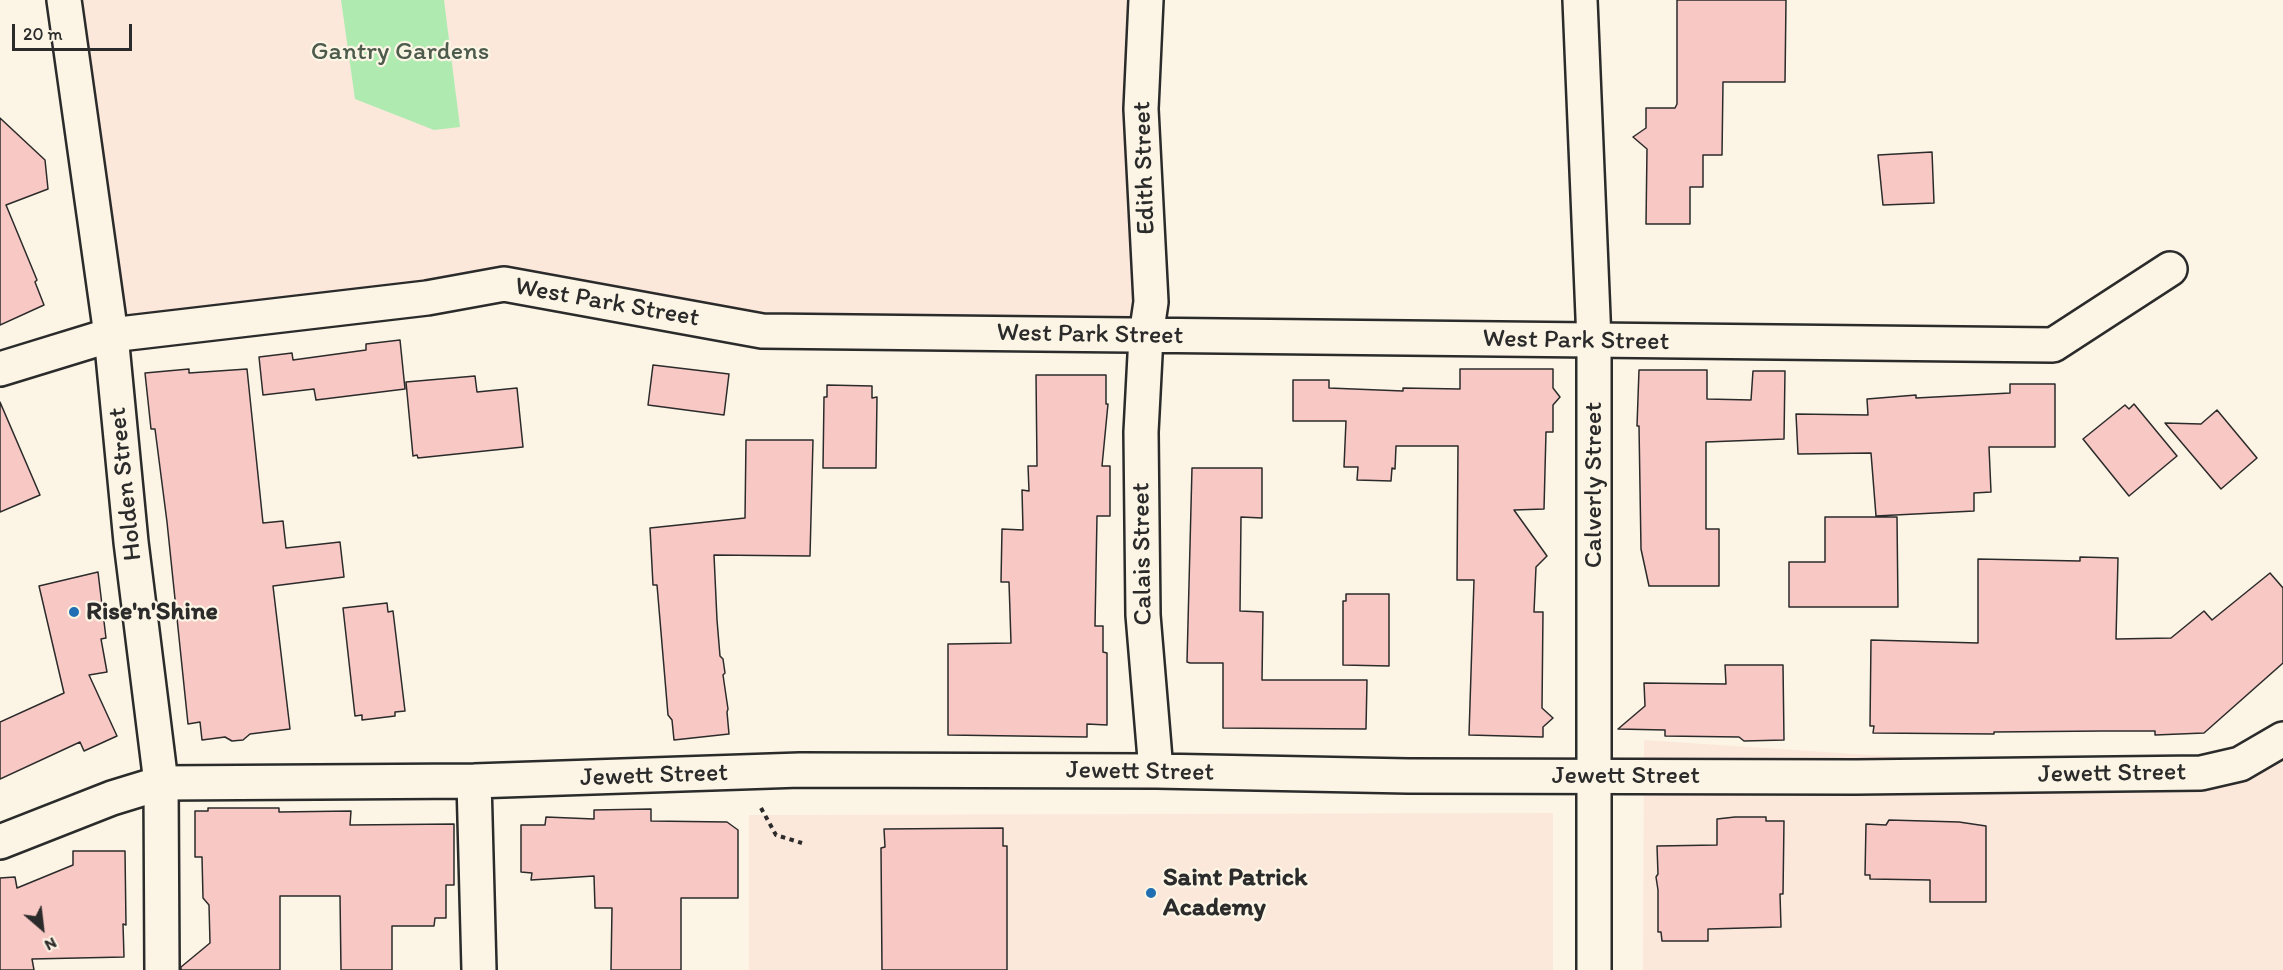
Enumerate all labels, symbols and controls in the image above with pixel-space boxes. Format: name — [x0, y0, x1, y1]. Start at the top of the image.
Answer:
scale bar — [15, 12, 135, 50]
text: 20 m — [23, 23, 63, 45]
park label: Gantry Gardens — [311, 36, 489, 68]
street label: Edith Street — [1127, 101, 1163, 235]
street label: West Park Street — [512, 271, 702, 335]
street label: West Park Street — [996, 318, 1184, 352]
street label: West Park Street — [1482, 324, 1670, 358]
street label: Calverly Street — [1578, 402, 1610, 568]
street label: Holden Street — [102, 406, 150, 562]
street label: Calais Street — [1126, 482, 1160, 626]
place label: Rise'n'Shine — [86, 596, 218, 628]
marker: Rise'n'Shine — [67, 605, 81, 619]
street label: Jewett Street — [1066, 755, 1214, 789]
street label: Jewett Street — [2038, 757, 2186, 791]
street label: Jewett Street — [579, 758, 729, 794]
street label: Jewett Street — [1552, 760, 1700, 792]
place label: Saint Patrick Academy — [1163, 862, 1307, 924]
marker: Saint Patrick Academy — [1144, 886, 1158, 900]
north arrow — [12, 898, 72, 958]
text: N — [41, 933, 60, 955]

